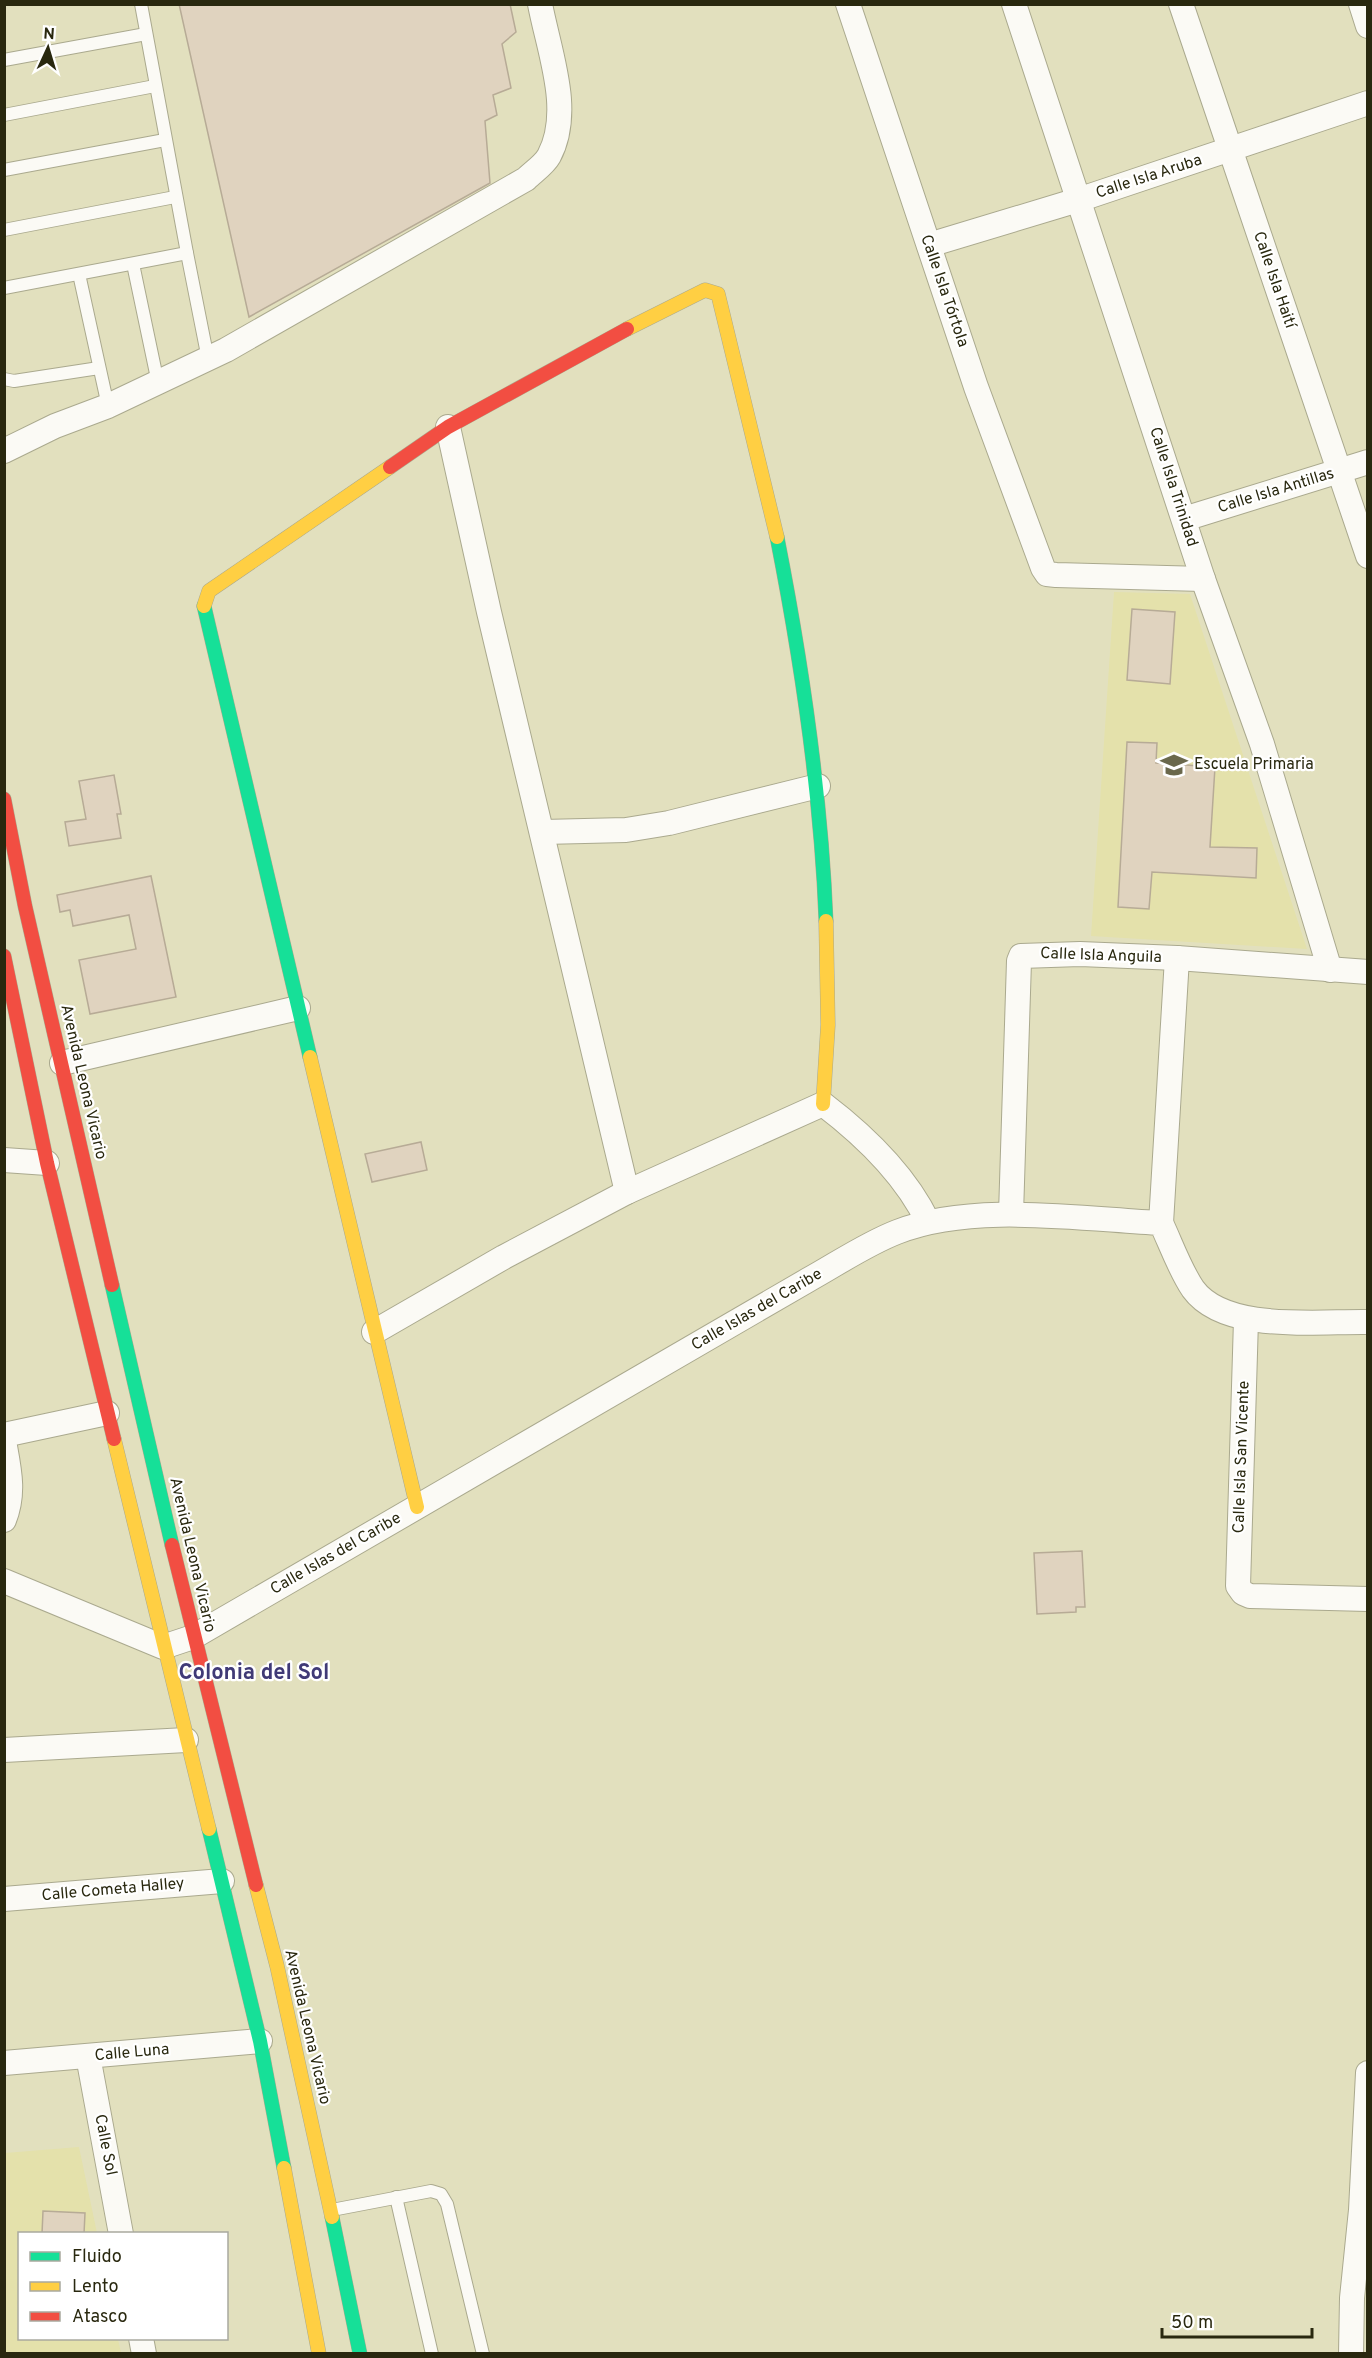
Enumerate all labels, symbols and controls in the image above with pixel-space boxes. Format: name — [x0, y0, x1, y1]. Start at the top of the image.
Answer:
north arrow — [18, 18, 78, 78]
text: N — [42, 25, 55, 45]
street label: Calle Isla Aruba — [1093, 150, 1205, 204]
street label: Calle Isla Haití — [1248, 229, 1301, 333]
street label: Calle Isla Tórtola — [915, 232, 973, 350]
street label: Calle Isla Trinidad — [1144, 425, 1202, 549]
street label: Calle Isla Antillas — [1215, 464, 1337, 518]
school or university icon: Escuela Primaria — [1159, 750, 1189, 780]
place label: Escuela Primaria — [1194, 755, 1314, 775]
street label: Calle Isla Anguila — [1040, 944, 1162, 968]
street label: Avenida Leona Vicario — [55, 1002, 111, 1162]
street label: Calle Islas del Caribe — [688, 1264, 826, 1356]
street label: Calle Isla San Vicente — [1229, 1380, 1255, 1534]
street label: Avenida Leona Vicario — [164, 1475, 220, 1635]
street label: Calle Islas del Caribe — [267, 1508, 405, 1600]
district label: Colonia del Sol — [179, 1660, 329, 1687]
street label: Calle Cometa Halley — [41, 1874, 185, 1906]
street label: Avenida Leona Vicario — [279, 1947, 335, 2107]
street label: Calle Luna — [94, 2040, 170, 2066]
street label: Calle Sol — [89, 2113, 121, 2177]
legend — [18, 2232, 228, 2340]
text: Fluido — [72, 2246, 122, 2269]
text: Lento — [72, 2276, 118, 2299]
scale bar — [1162, 2301, 1312, 2339]
text: Atasco — [72, 2306, 128, 2329]
text: 50 m — [1171, 2312, 1213, 2335]

